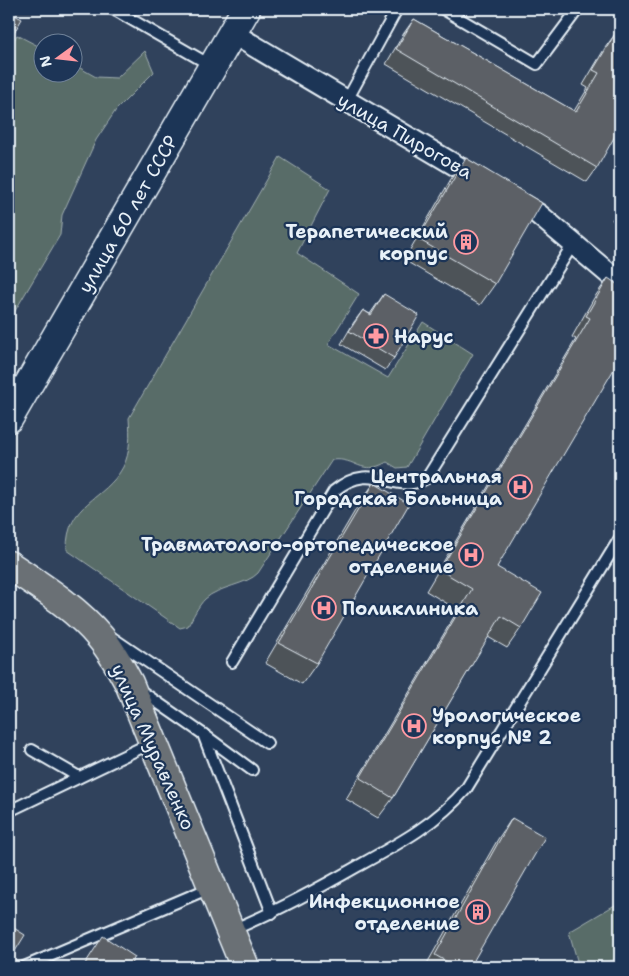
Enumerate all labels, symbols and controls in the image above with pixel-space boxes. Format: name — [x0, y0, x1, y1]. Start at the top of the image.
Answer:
north arrow — [32, 32, 82, 82]
text: N — [35, 54, 56, 69]
street label: улица Пирогова — [333, 87, 477, 185]
street label: улица 60 лет СССР — [73, 131, 183, 297]
place label: Терапетический корпус — [286, 219, 448, 266]
building icon: Терапетический корпус — [453, 229, 479, 255]
pharmacy icon: Нарус — [363, 323, 389, 349]
place label: Нарус — [394, 324, 454, 349]
place label: Центральная Городская Больница — [294, 464, 502, 511]
hospital icon: Центральная Городская Больница — [507, 474, 533, 500]
place label: Травматолого-ортопедическое отделение — [141, 532, 454, 579]
hospital icon: Травматолого-ортопедическое отделение — [458, 542, 484, 568]
hospital icon: Поликлиника — [311, 595, 337, 621]
place label: Поликлиника — [342, 596, 478, 621]
street label: улица Муравленко — [105, 660, 201, 834]
place label: Урологическое корпус № 2 — [432, 703, 581, 750]
hospital icon: Урологическое корпус № 2 — [401, 713, 427, 739]
place label: Инфекционное отделение — [309, 889, 460, 936]
building icon: Инфекционное отделение — [465, 899, 491, 925]

